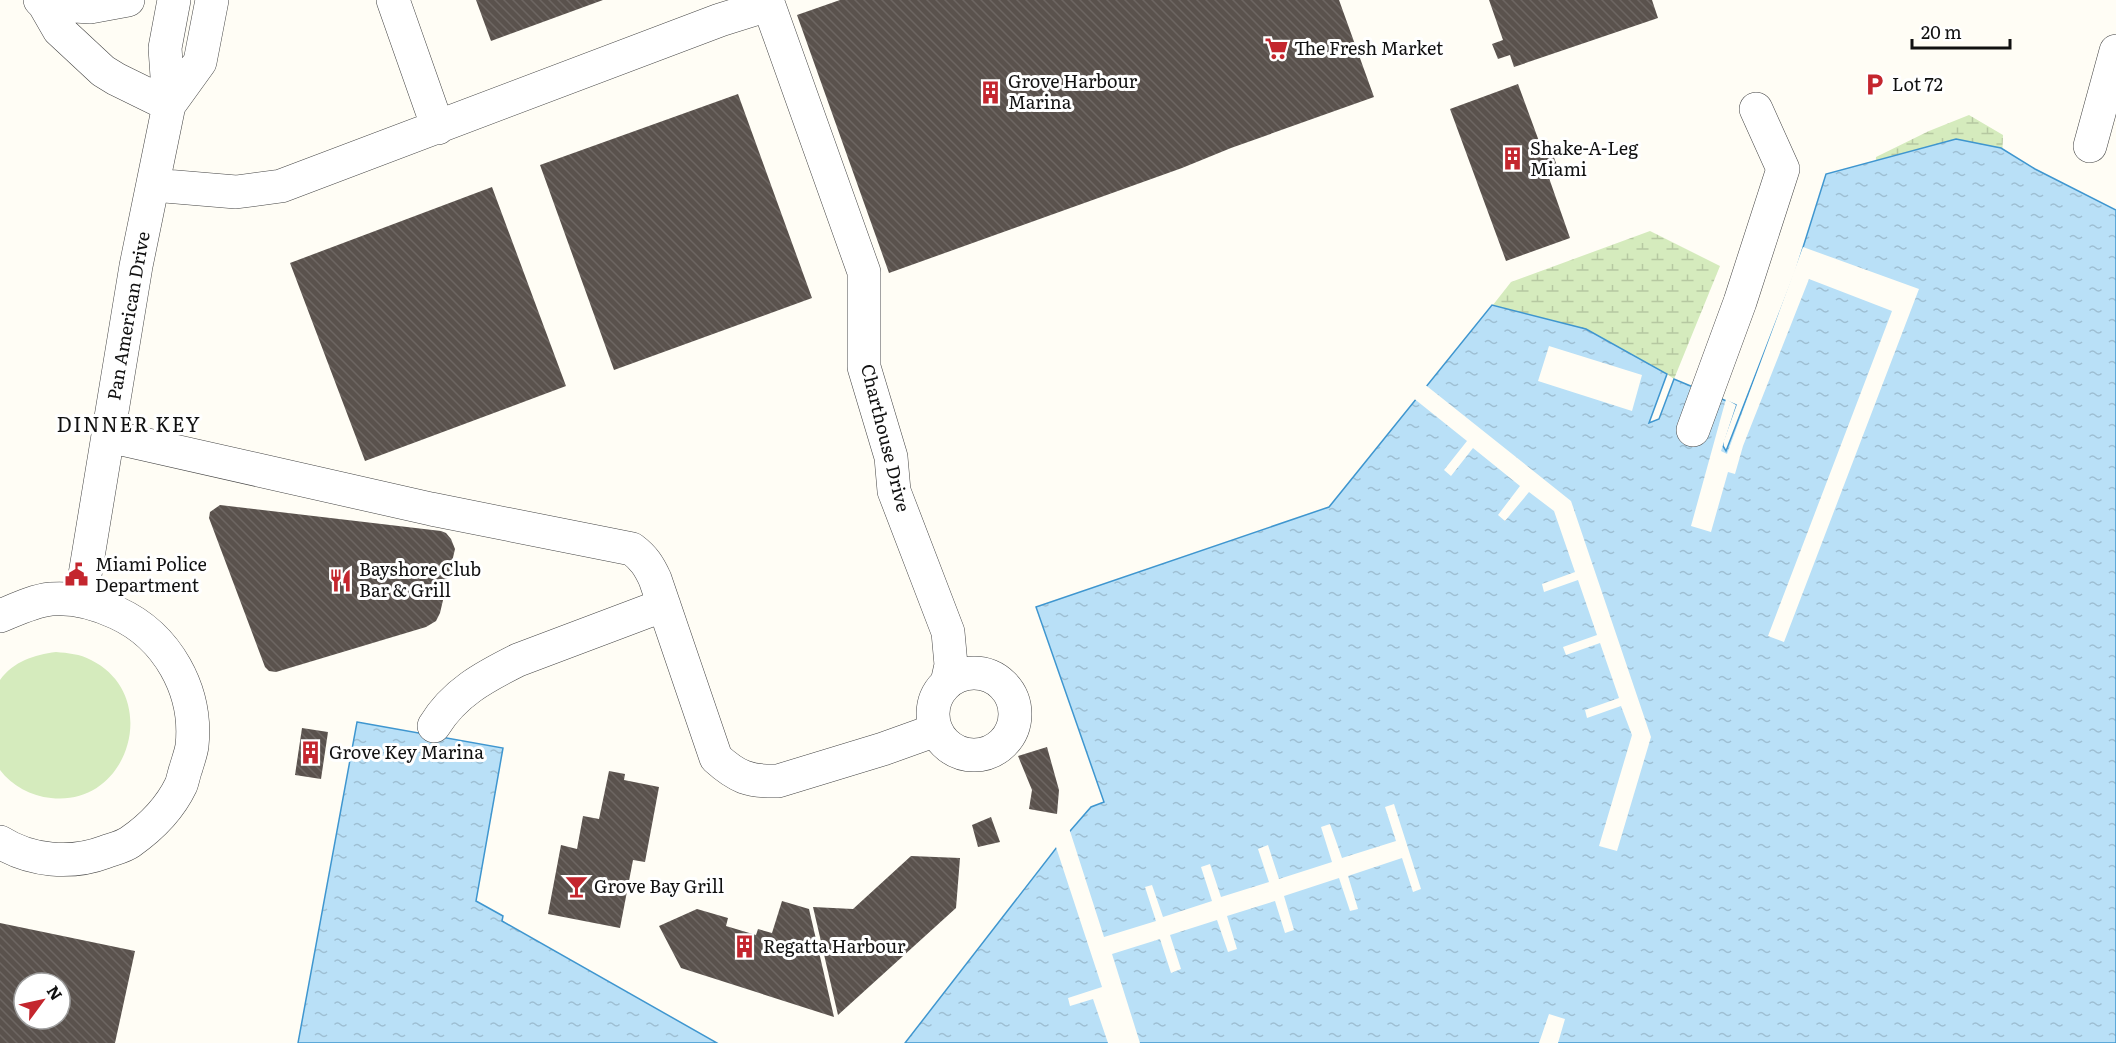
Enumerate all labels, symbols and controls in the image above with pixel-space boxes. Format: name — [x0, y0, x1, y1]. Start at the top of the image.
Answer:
scale bar — [1912, 12, 2010, 50]
text: 20 m — [1921, 18, 1962, 45]
place label: The Fresh Market — [1294, 34, 1444, 61]
supermarket icon: The Fresh Market — [1263, 36, 1289, 62]
place label: Grove Harbour Marina — [1008, 67, 1138, 115]
place label: Lot 72 — [1892, 70, 1943, 97]
parking icon: Lot 72 — [1861, 72, 1887, 98]
building icon: Grove Harbour Marina — [977, 79, 1003, 105]
place label: Shake-A-Leg Miami — [1530, 134, 1639, 182]
building icon: Shake-A-Leg Miami — [1499, 146, 1525, 172]
street label: Pan American Drive — [99, 229, 156, 402]
street label: Charthouse Drive — [855, 361, 918, 514]
district label: DINNER KEY — [57, 408, 201, 438]
place label: Miami Police Department — [95, 550, 207, 598]
place label: Bayshore Club Bar & Grill — [359, 555, 481, 603]
public building icon: Miami Police Department — [64, 562, 90, 588]
restaurant icon: Bayshore Club Bar & Grill — [328, 567, 354, 593]
place label: Grove Key Marina — [329, 738, 484, 765]
building icon: Grove Key Marina — [298, 740, 324, 766]
place label: Grove Bay Grill — [594, 872, 724, 899]
bar icon: Grove Bay Grill — [563, 874, 589, 900]
place label: Regatta Harbour — [763, 932, 906, 959]
building icon: Regatta Harbour — [732, 934, 758, 960]
north arrow — [12, 971, 72, 1031]
text: N — [42, 980, 69, 1004]

